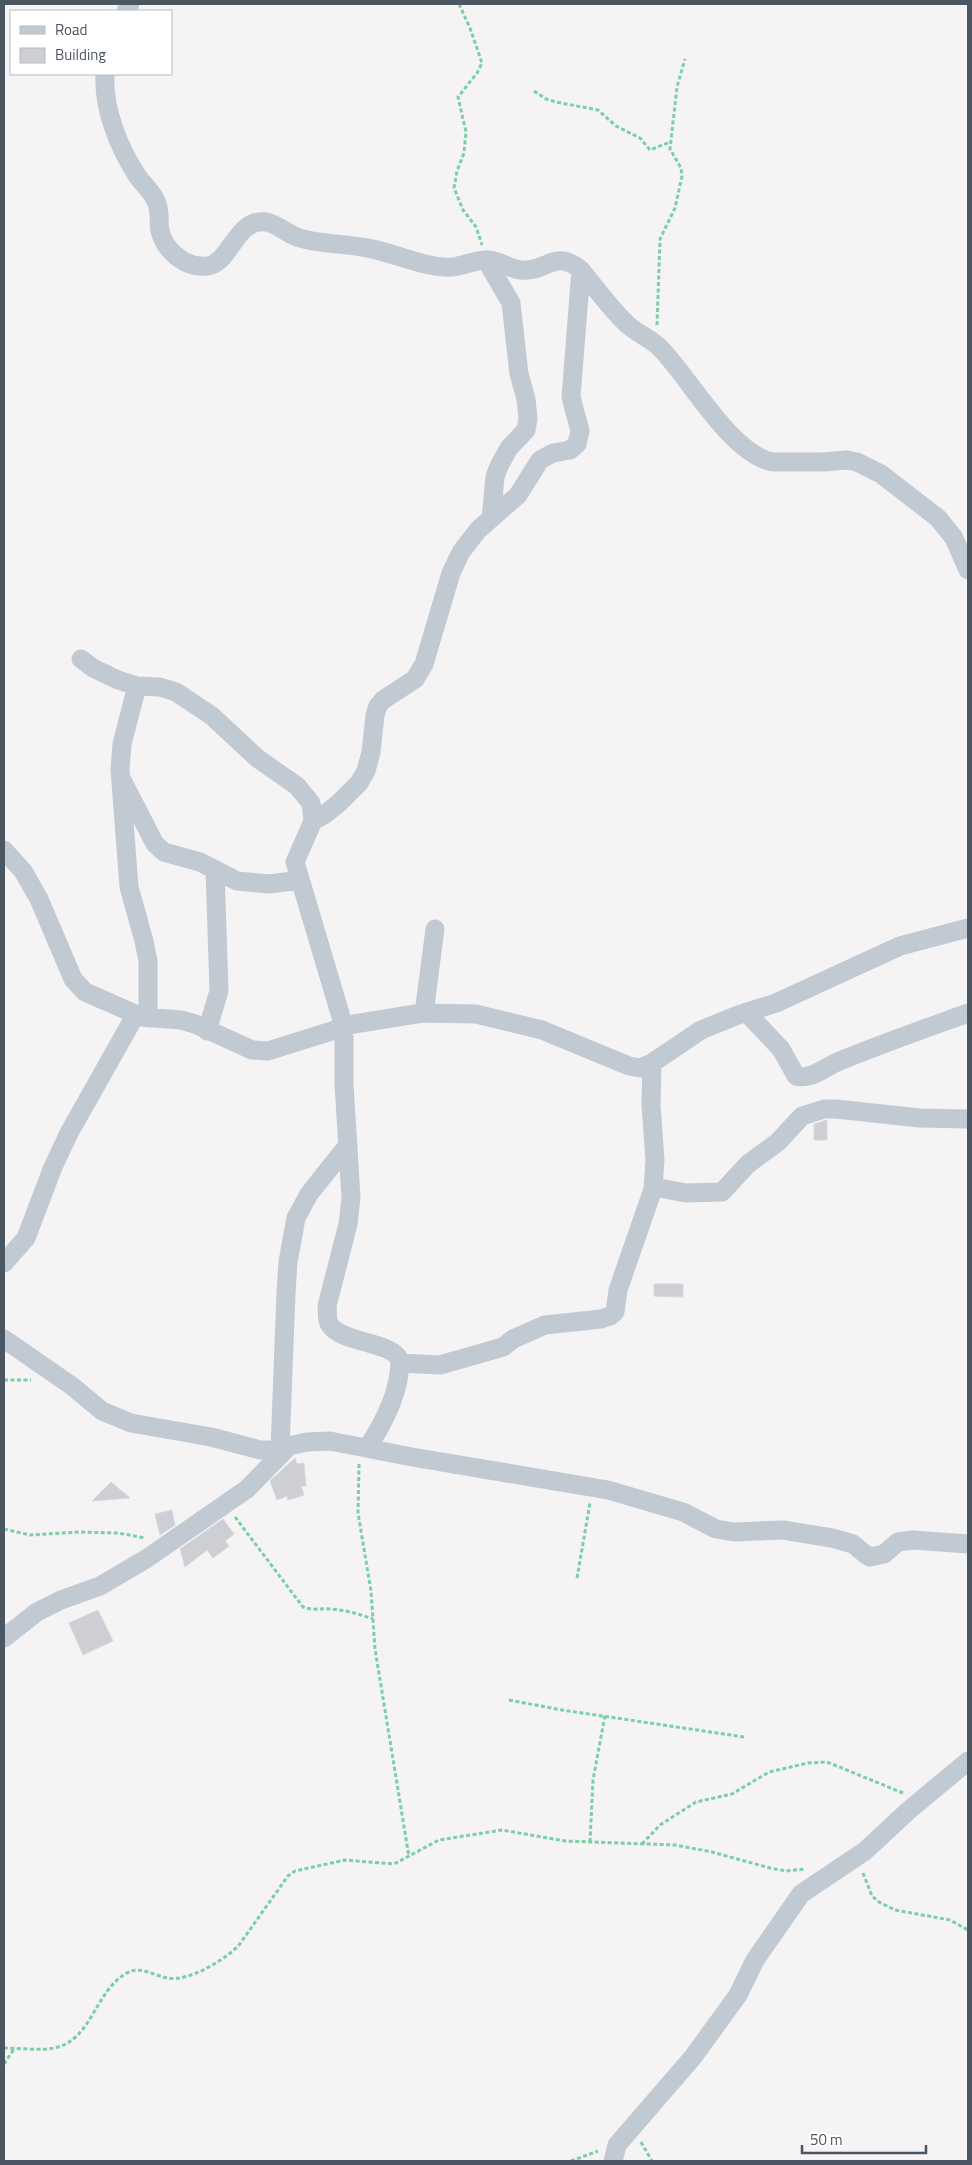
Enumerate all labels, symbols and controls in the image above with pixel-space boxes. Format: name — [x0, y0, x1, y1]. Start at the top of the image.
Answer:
legend — [10, 10, 172, 75]
text: Road — [55, 18, 87, 41]
text: Building — [55, 43, 106, 66]
scale bar — [802, 2122, 926, 2154]
text: 50 m — [810, 2128, 843, 2151]

